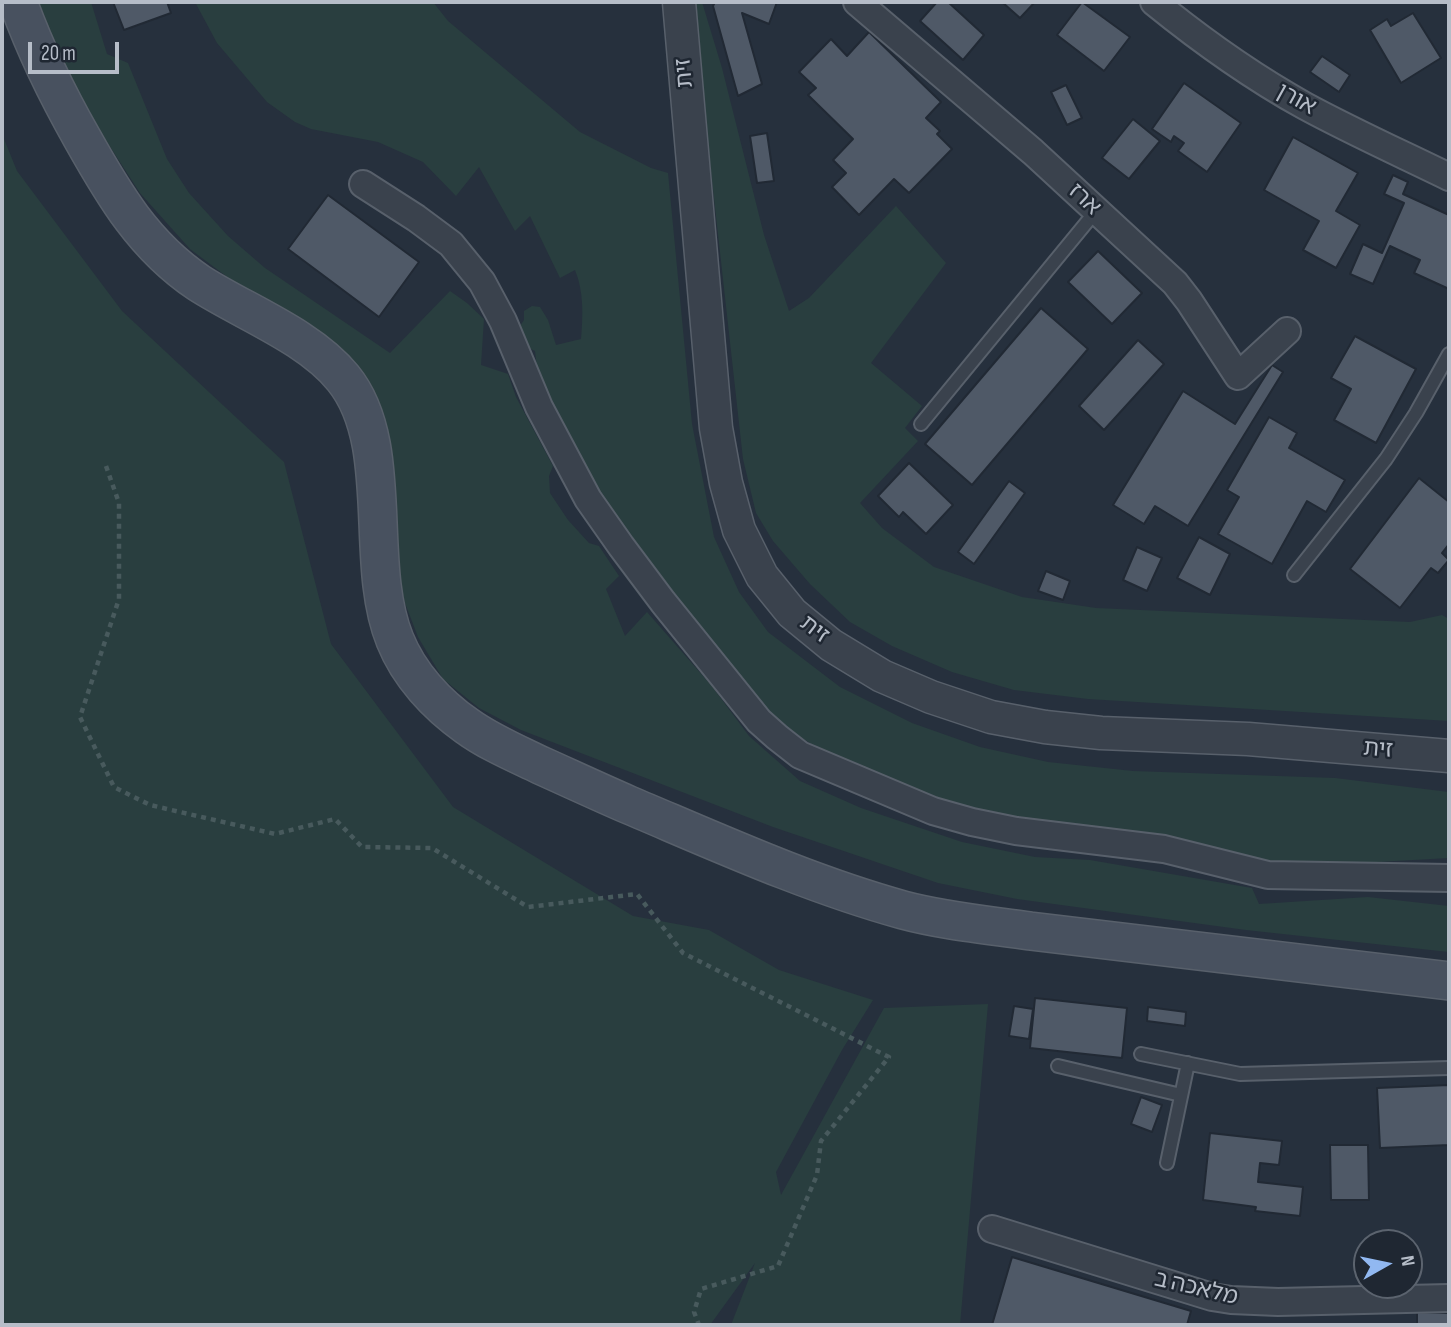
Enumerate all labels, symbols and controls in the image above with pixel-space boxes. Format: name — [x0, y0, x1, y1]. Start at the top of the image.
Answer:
scale bar — [32, 28, 122, 72]
text: 20 m — [41, 41, 76, 66]
street label: זית — [670, 57, 700, 89]
street label: אורן — [1271, 78, 1321, 122]
street label: ארז — [1062, 178, 1106, 222]
street label: זית — [794, 610, 834, 650]
street label: זית — [1362, 735, 1394, 765]
north arrow — [1353, 1229, 1423, 1299]
text: N — [1395, 1254, 1419, 1268]
street label: מלאכה ב — [1152, 1266, 1240, 1312]

